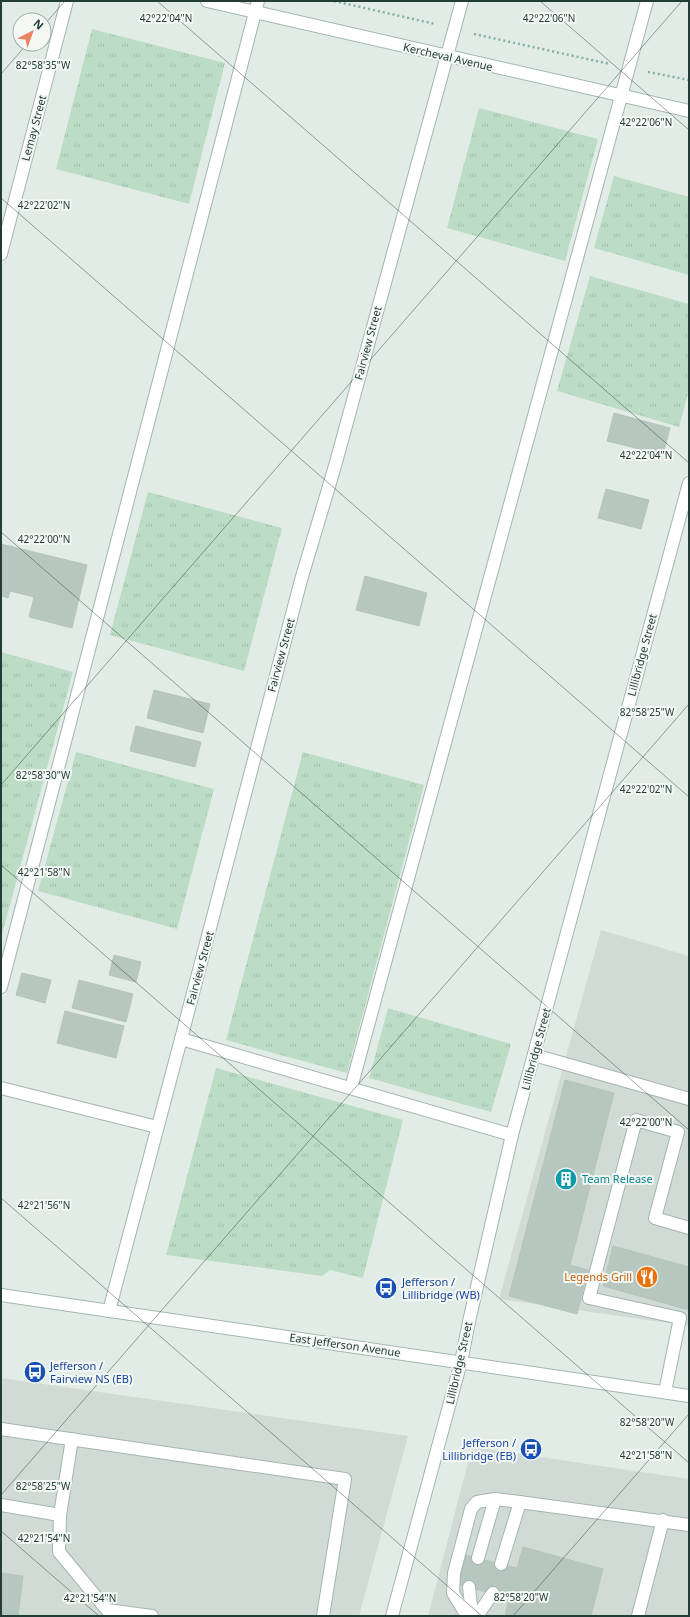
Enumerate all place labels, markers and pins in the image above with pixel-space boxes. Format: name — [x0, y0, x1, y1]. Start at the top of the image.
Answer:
building icon: Team Release — [553, 1166, 579, 1192]
place label: Team Release — [582, 1171, 653, 1186]
restaurant icon: Legends Grill — [634, 1264, 660, 1290]
place label: Legends Grill — [564, 1269, 632, 1284]
place label: Jefferson / Lillibridge (WB) — [401, 1274, 480, 1302]
bus stop icon: Jefferson / Lillibridge (WB) — [373, 1275, 399, 1301]
place label: Jefferson / Fairview NS (EB) — [49, 1358, 132, 1386]
bus stop icon: Jefferson / Fairview NS (EB) — [22, 1359, 48, 1385]
place label: Jefferson / Lillibridge (EB) — [442, 1435, 516, 1463]
bus stop icon: Jefferson / Lillibridge (EB) — [518, 1436, 544, 1462]

